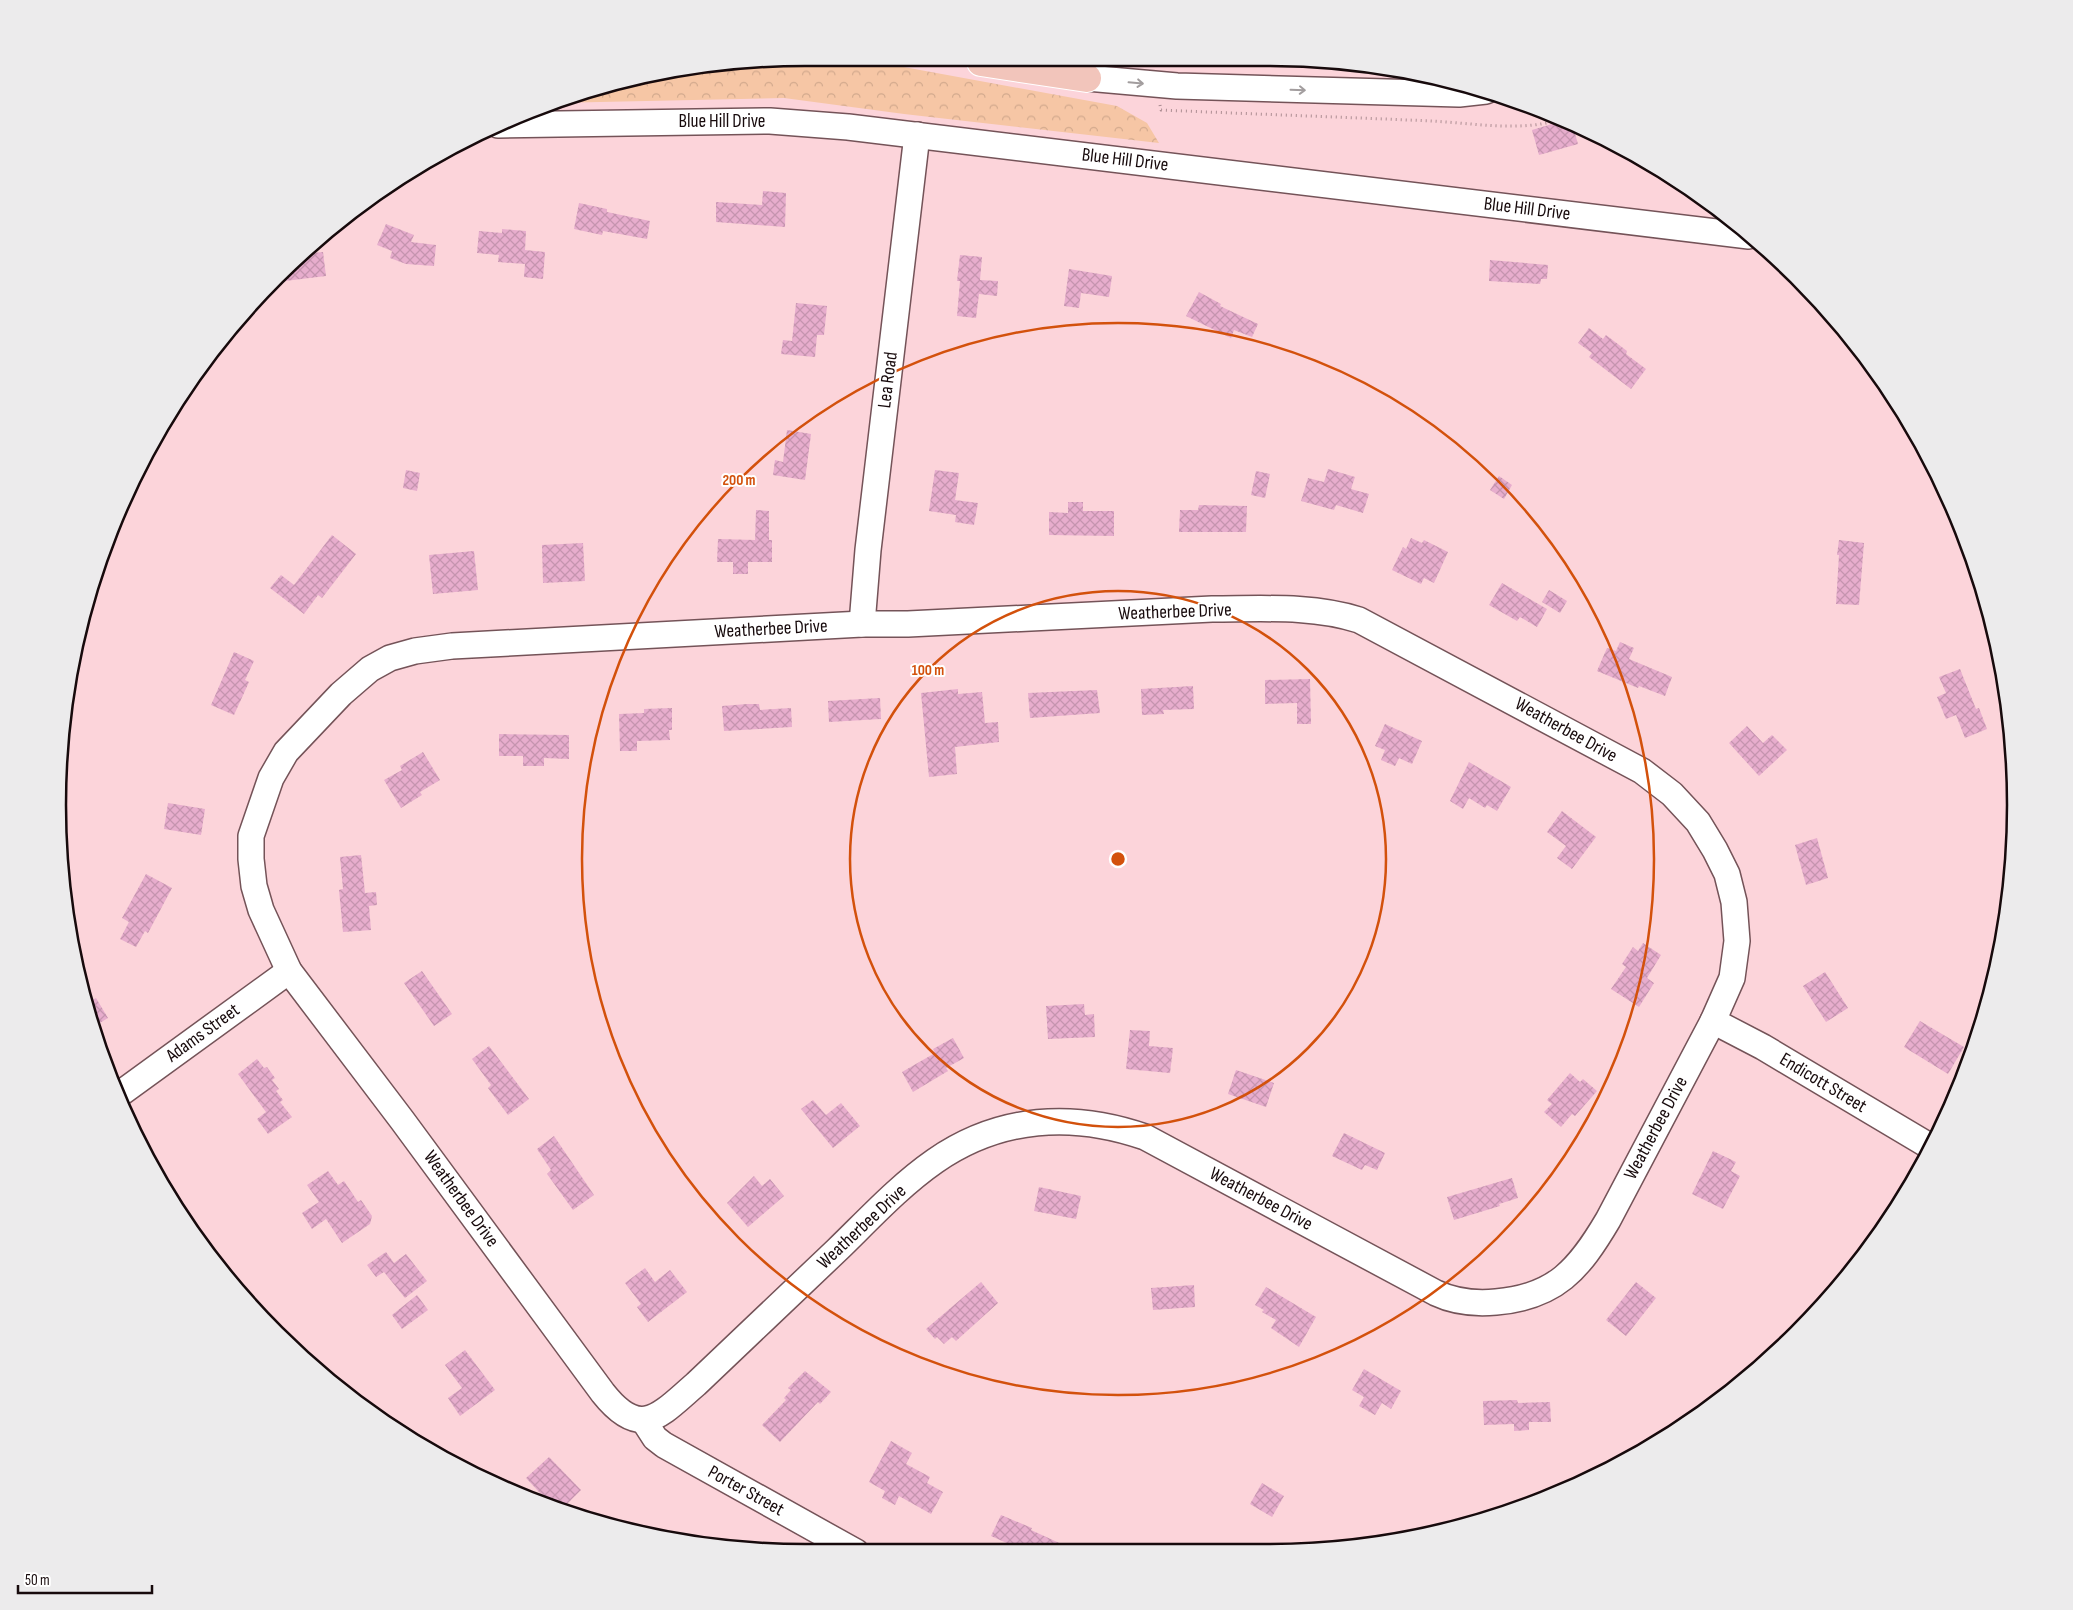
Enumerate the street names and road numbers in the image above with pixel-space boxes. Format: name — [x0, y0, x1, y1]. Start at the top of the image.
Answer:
street label: Blue Hill Drive — [678, 110, 766, 133]
street label: Blue Hill Drive — [1080, 143, 1170, 177]
street label: Blue Hill Drive — [1482, 192, 1572, 226]
street label: Lea Road — [873, 351, 903, 409]
street label: Weatherbee Drive — [1118, 599, 1232, 625]
street label: Weatherbee Drive — [714, 615, 828, 643]
street label: Weatherbee Drive — [1511, 692, 1621, 768]
street label: Adams Street — [161, 999, 244, 1068]
street label: Endicott Street — [1775, 1048, 1871, 1118]
street label: Weatherbee Drive — [1619, 1073, 1693, 1183]
street label: Weatherbee Drive — [418, 1146, 504, 1252]
street label: Weatherbee Drive — [1206, 1162, 1316, 1236]
street label: Weatherbee Drive — [813, 1180, 911, 1274]
street label: Porter Street — [704, 1461, 788, 1521]

